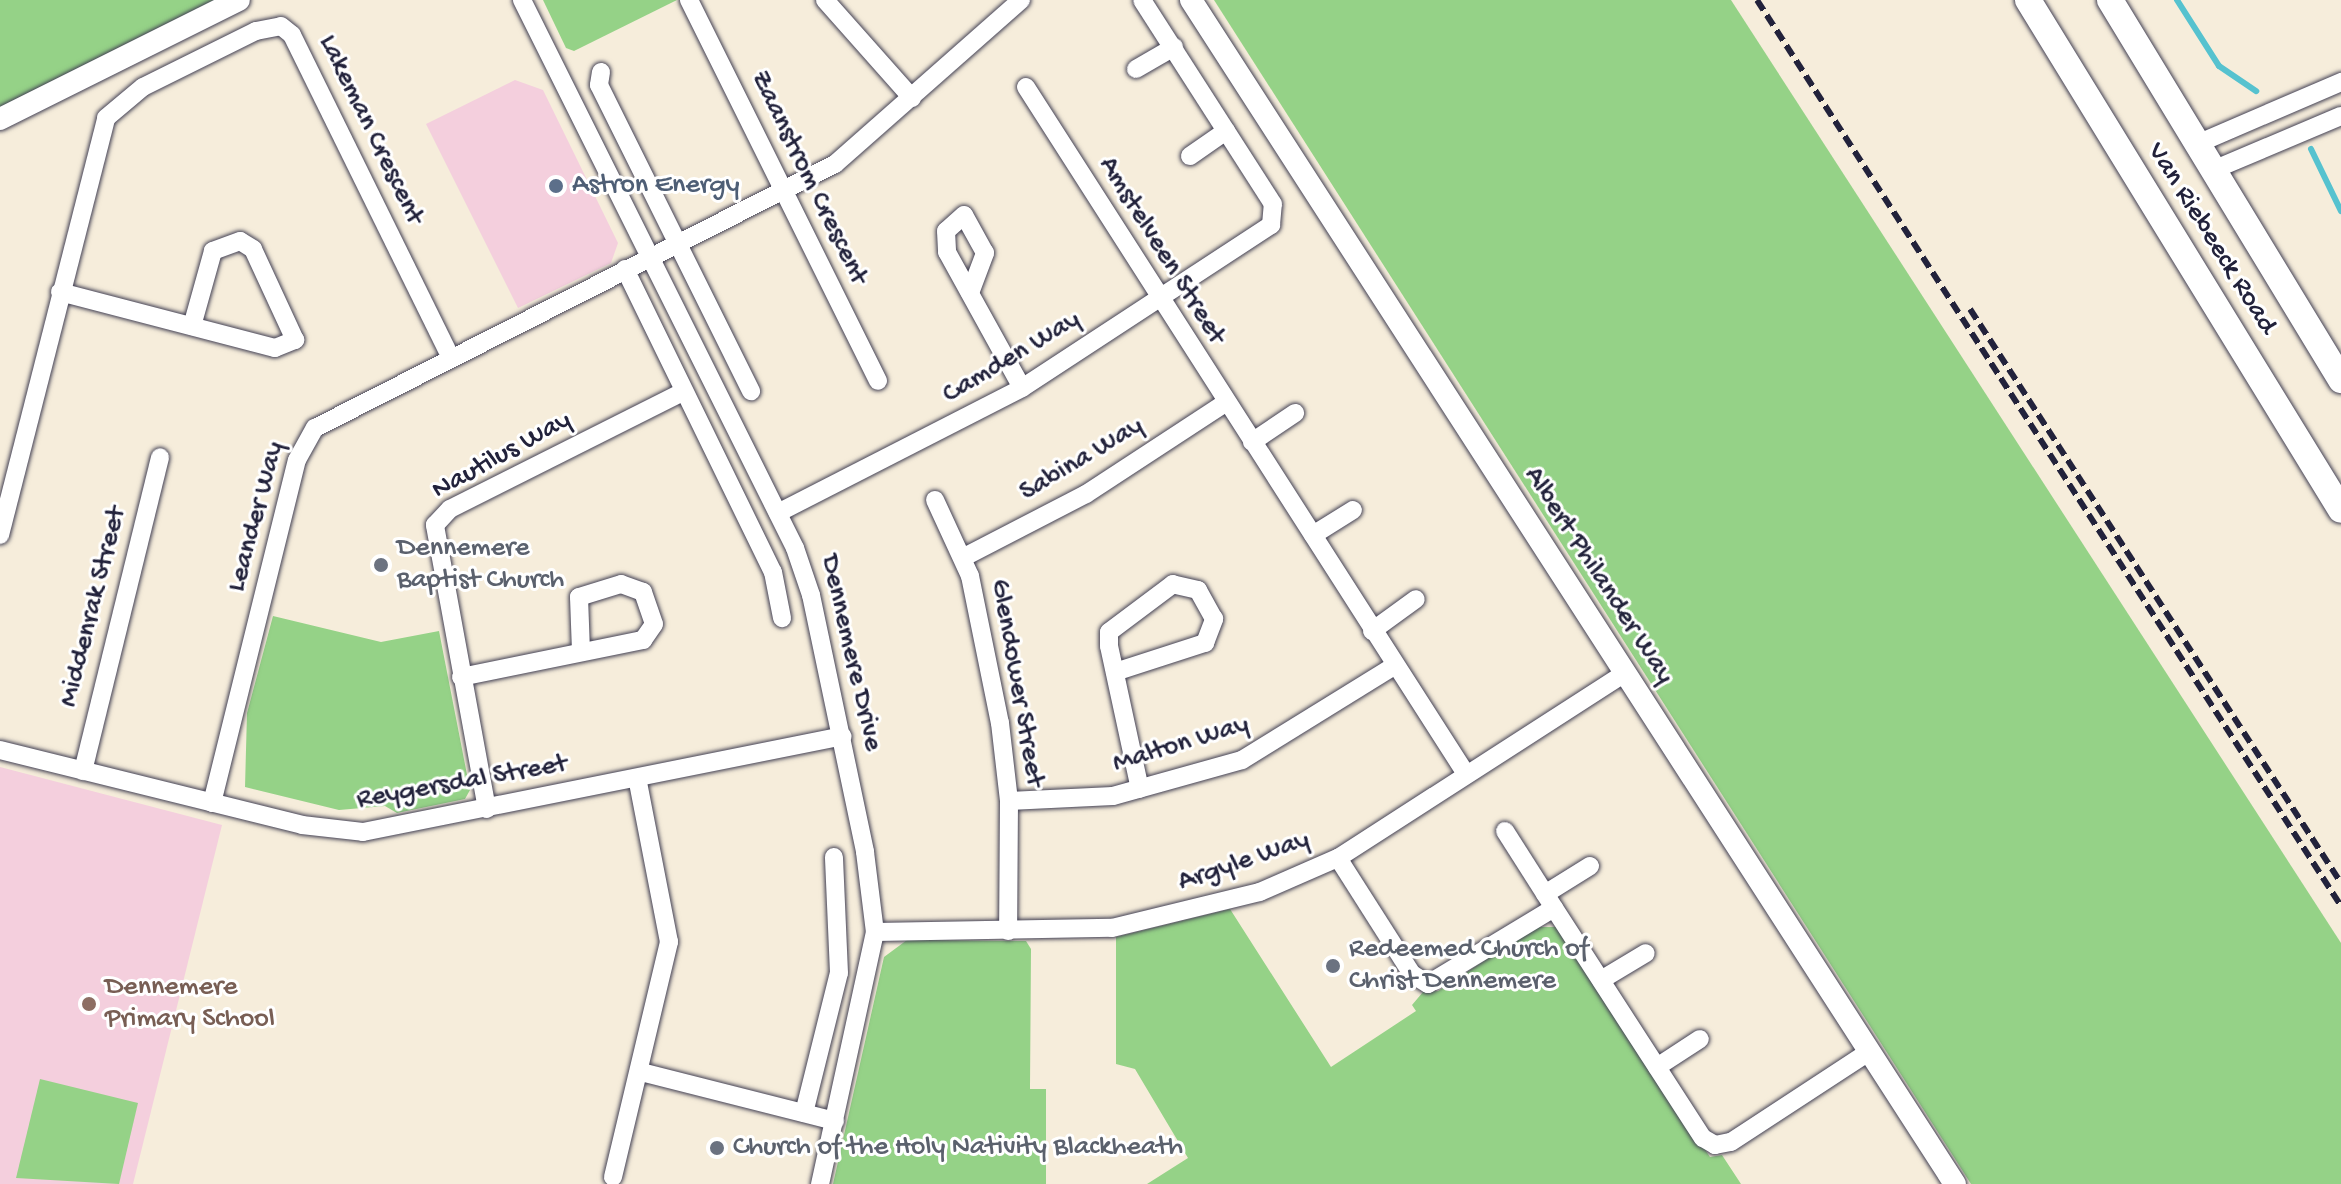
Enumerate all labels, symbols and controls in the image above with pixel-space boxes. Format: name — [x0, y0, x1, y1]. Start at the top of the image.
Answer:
street label: Lakeman Crescent — [310, 30, 430, 230]
street label: Zaanstrom Crescent — [742, 66, 874, 290]
street label: Van Riebeeck Road — [2139, 137, 2283, 341]
street label: Amstelveen Street — [1090, 151, 1232, 351]
place label: Astron Energy — [572, 169, 739, 203]
marker: Astron Energy — [547, 177, 565, 195]
street label: Camden Way — [937, 304, 1087, 412]
street label: Nautilus Way — [427, 404, 577, 508]
street label: Sabina Way — [1014, 410, 1150, 510]
street label: Leander Way — [221, 438, 293, 596]
street label: Albert Philander Way — [1515, 461, 1681, 691]
street label: Middenrak Street — [53, 503, 135, 711]
place label: Dennemere Baptist Church — [397, 532, 564, 598]
street label: Dennemere Drive — [811, 552, 889, 754]
marker: Dennemere Baptist Church — [372, 556, 390, 574]
street label: Glendower Street — [981, 577, 1051, 789]
street label: Malton Way — [1109, 708, 1253, 782]
street label: Reygersdal Street — [354, 748, 570, 818]
street label: Argyle Way — [1174, 824, 1314, 900]
place label: Redeemed Church of Christ Dennemere — [1349, 933, 1588, 999]
marker: Redeemed Church of Christ Dennemere — [1324, 957, 1342, 975]
place label: Dennemere Primary School — [105, 971, 275, 1037]
marker: Dennemere Primary School — [80, 995, 98, 1013]
place label: Church of the Holy Nativity Blackheath — [733, 1131, 1183, 1165]
marker: Church of the Holy Nativity Blackheath — [708, 1139, 726, 1157]

